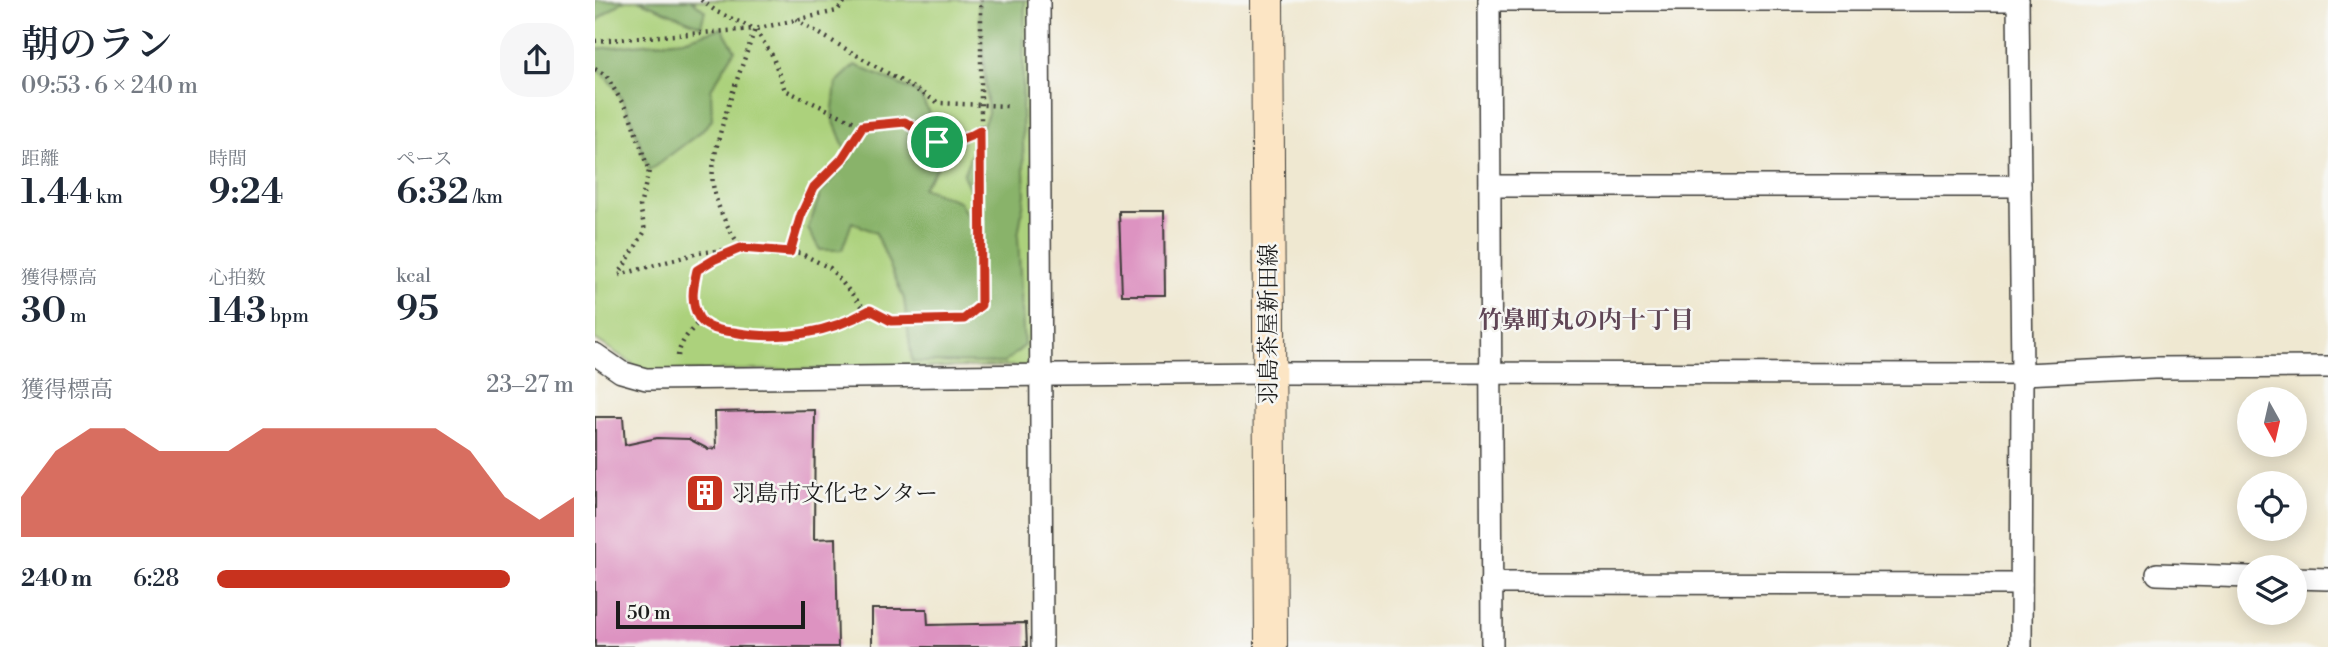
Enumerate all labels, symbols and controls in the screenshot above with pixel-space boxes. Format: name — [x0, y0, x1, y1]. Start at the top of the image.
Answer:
text: 朝のラン — [21, 22, 173, 69]
button: share — [500, 23, 574, 97]
text: 09:53 · 6 × 240 m — [21, 72, 198, 100]
pin — [907, 112, 967, 172]
icon: arrive — [918, 123, 956, 161]
text: 距離 — [21, 147, 59, 171]
text: 時間 — [209, 147, 247, 171]
text: ペース — [396, 147, 452, 171]
text: 1.44 — [21, 171, 92, 214]
text: 9:24 — [209, 171, 284, 214]
text: 6:32 — [396, 171, 469, 214]
text: km — [92, 185, 123, 209]
text: /km — [469, 185, 503, 209]
street label: 羽島茶屋新田線 — [1255, 244, 1283, 405]
text: kcal — [396, 264, 431, 288]
text: 獲得標高 — [21, 266, 97, 290]
text: 心拍数 — [209, 266, 266, 290]
text: 95 — [396, 288, 439, 331]
text: 30 — [21, 290, 66, 333]
text: 143 — [209, 290, 266, 333]
text: m — [66, 304, 87, 328]
text: bpm — [266, 304, 309, 328]
district label: 竹鼻町丸の内十丁目 — [1478, 306, 1694, 336]
text: 23–27 m — [486, 371, 574, 399]
text: 獲得標高 — [21, 376, 113, 404]
north arrow — [2237, 387, 2307, 457]
map controls — [2237, 387, 2307, 625]
button: locate — [2237, 471, 2307, 541]
building icon: 羽島市文化センター — [684, 472, 726, 514]
place label: 羽島市文化センター — [732, 480, 938, 508]
button: layers — [2237, 555, 2307, 625]
text: 240 m — [21, 565, 92, 593]
text: 6:28 — [133, 565, 179, 593]
scale bar — [616, 598, 805, 630]
text: 50 m — [627, 601, 671, 625]

